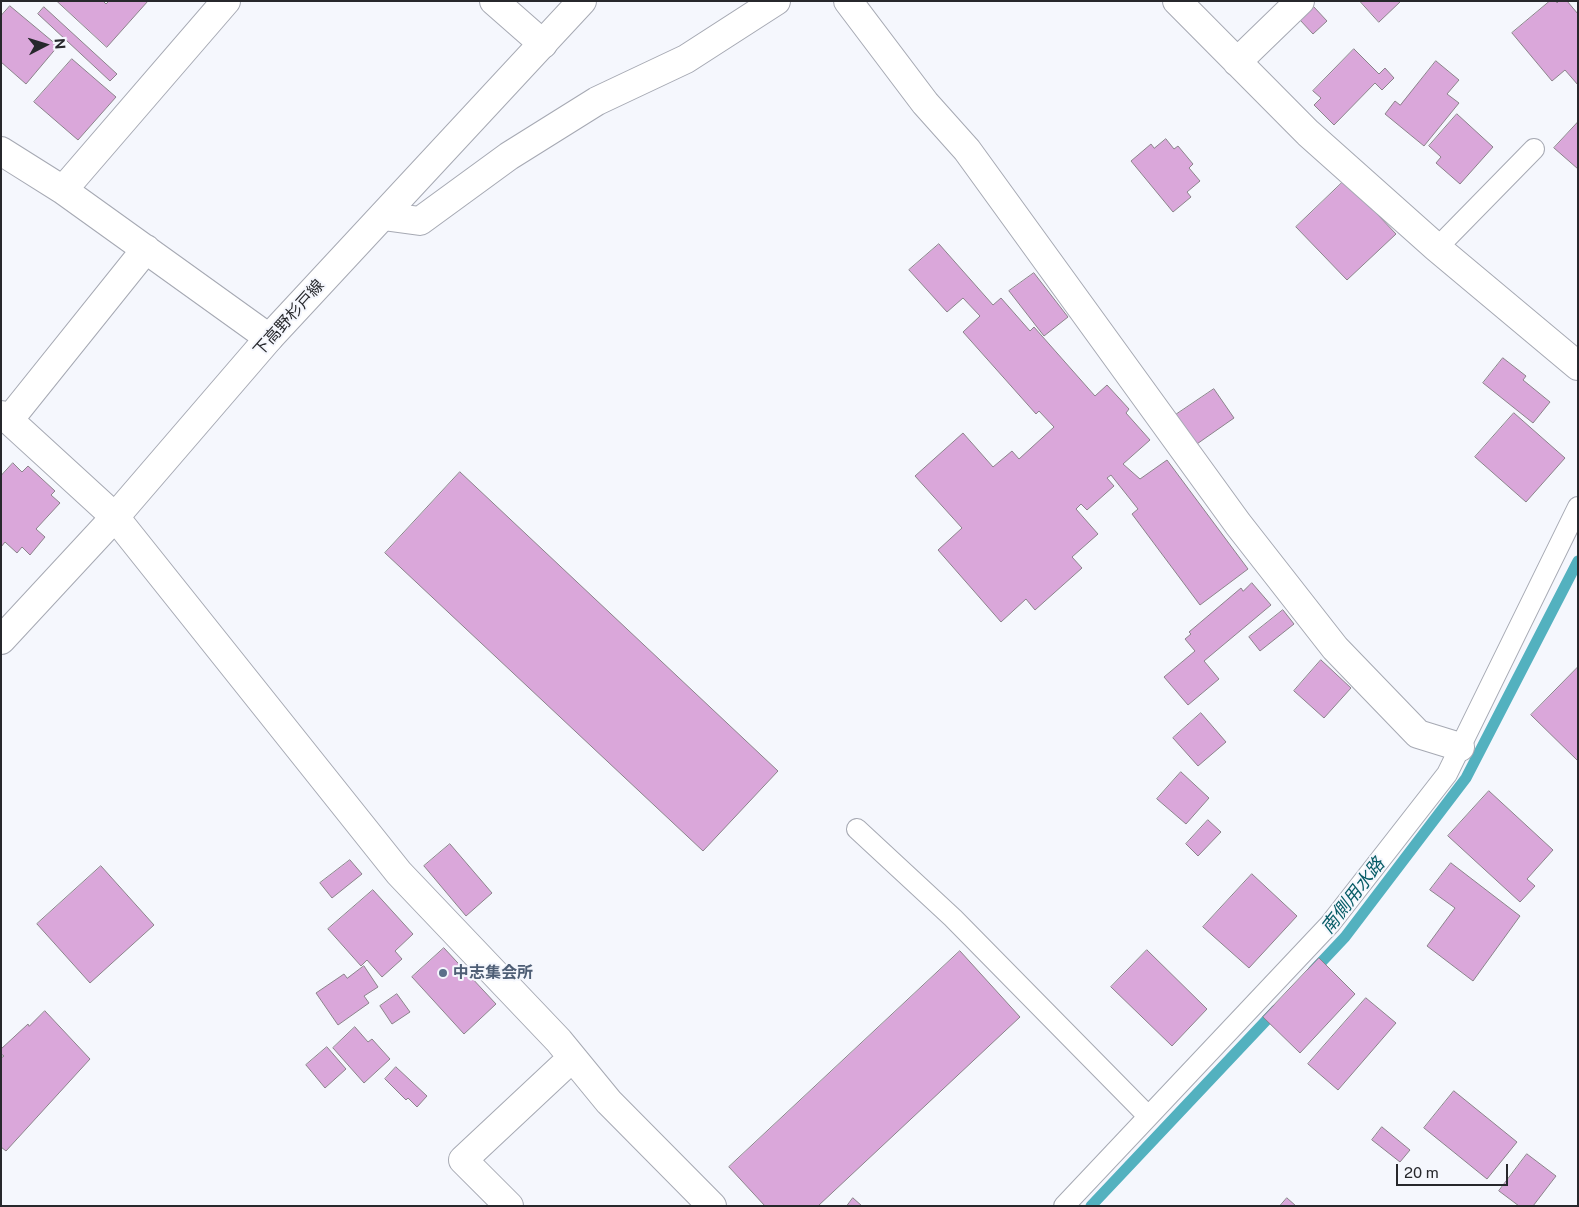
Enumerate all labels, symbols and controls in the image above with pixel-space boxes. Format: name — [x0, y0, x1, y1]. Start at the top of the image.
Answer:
north arrow — [20, 20, 70, 70]
text: N — [51, 38, 68, 50]
street label: 下高野杉戸線 — [250, 276, 328, 360]
water label: 南側用水路 — [1317, 854, 1389, 938]
place label: 中志集会所 — [453, 963, 533, 983]
marker: 中志集会所 — [437, 967, 449, 979]
scale bar — [1399, 1154, 1512, 1186]
text: 20 m — [1404, 1164, 1439, 1181]

